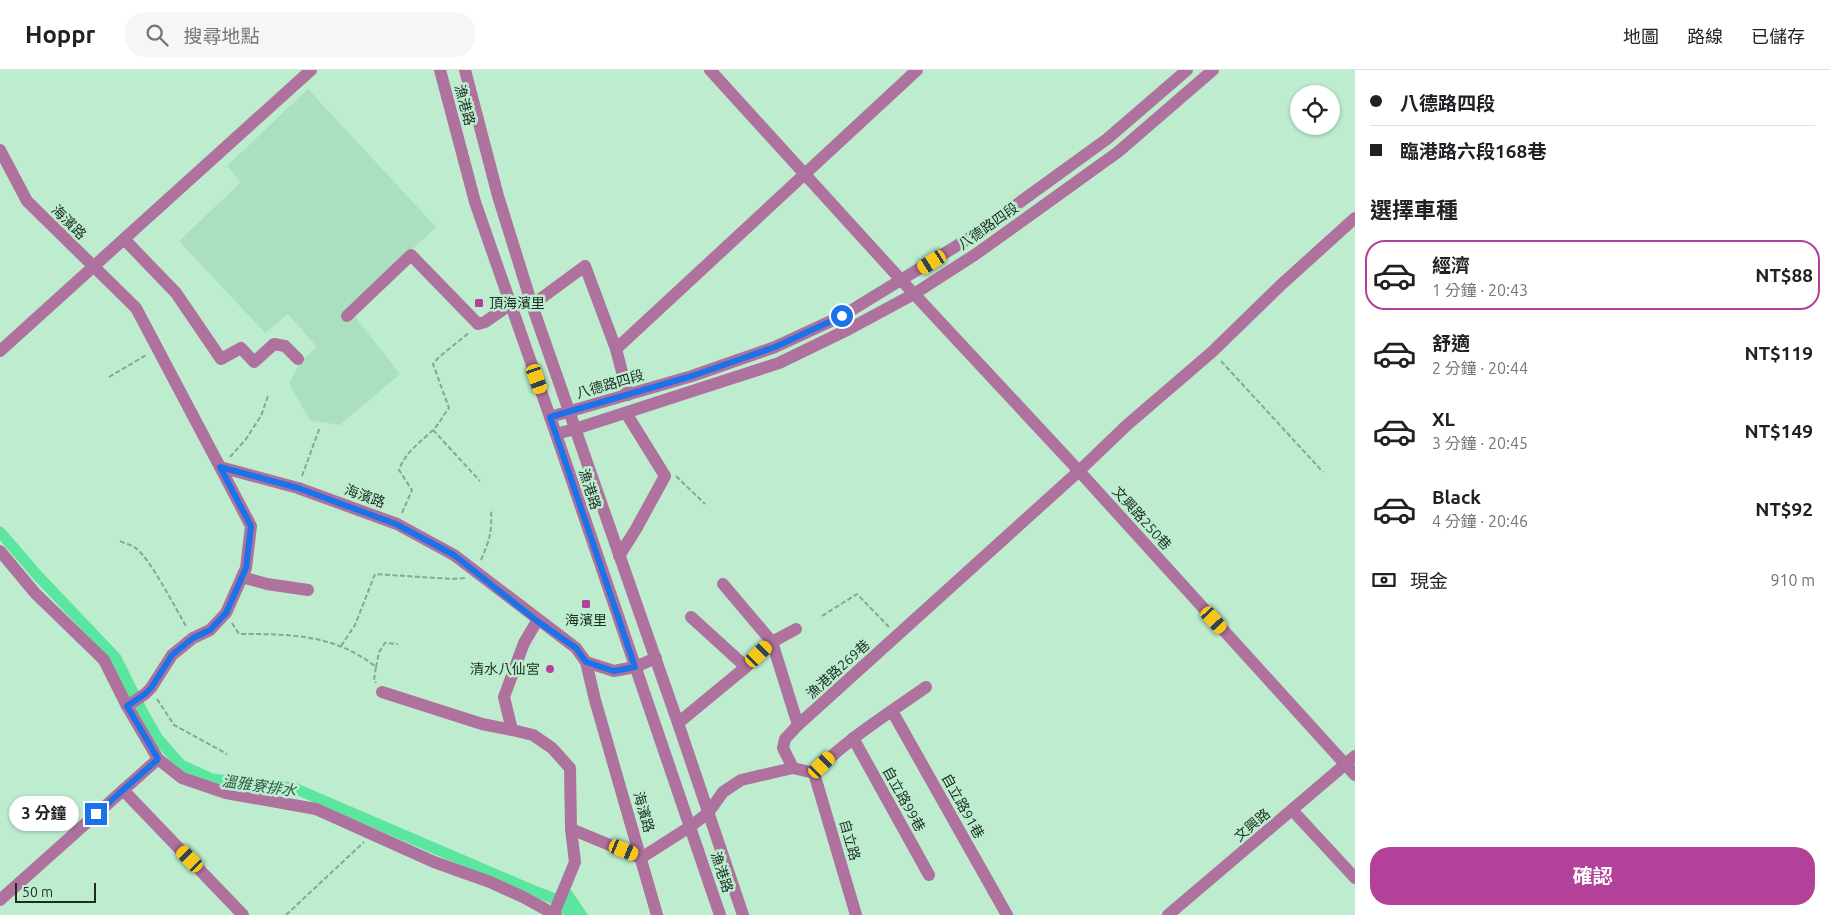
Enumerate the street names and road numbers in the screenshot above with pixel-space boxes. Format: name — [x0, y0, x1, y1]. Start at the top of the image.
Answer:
street label: 漁港路 — [452, 83, 478, 127]
street label: 八德路四段 — [955, 199, 1021, 253]
street label: 海濱路 — [48, 201, 90, 243]
street label: 八德路四段 — [574, 367, 646, 401]
street label: 漁港路 — [576, 467, 604, 511]
street label: 海濱路 — [343, 481, 387, 511]
street label: 文興路250巷 — [1109, 483, 1175, 553]
street label: 漁港路269巷 — [803, 636, 873, 702]
street label: 自立路99巷 — [880, 764, 928, 834]
street label: 自立路91巷 — [939, 771, 987, 841]
street label: 海濱路 — [631, 790, 657, 834]
street label: 文興路 — [1231, 805, 1273, 845]
street label: 自立路 — [837, 818, 863, 862]
street label: 漁港路 — [708, 850, 736, 894]

